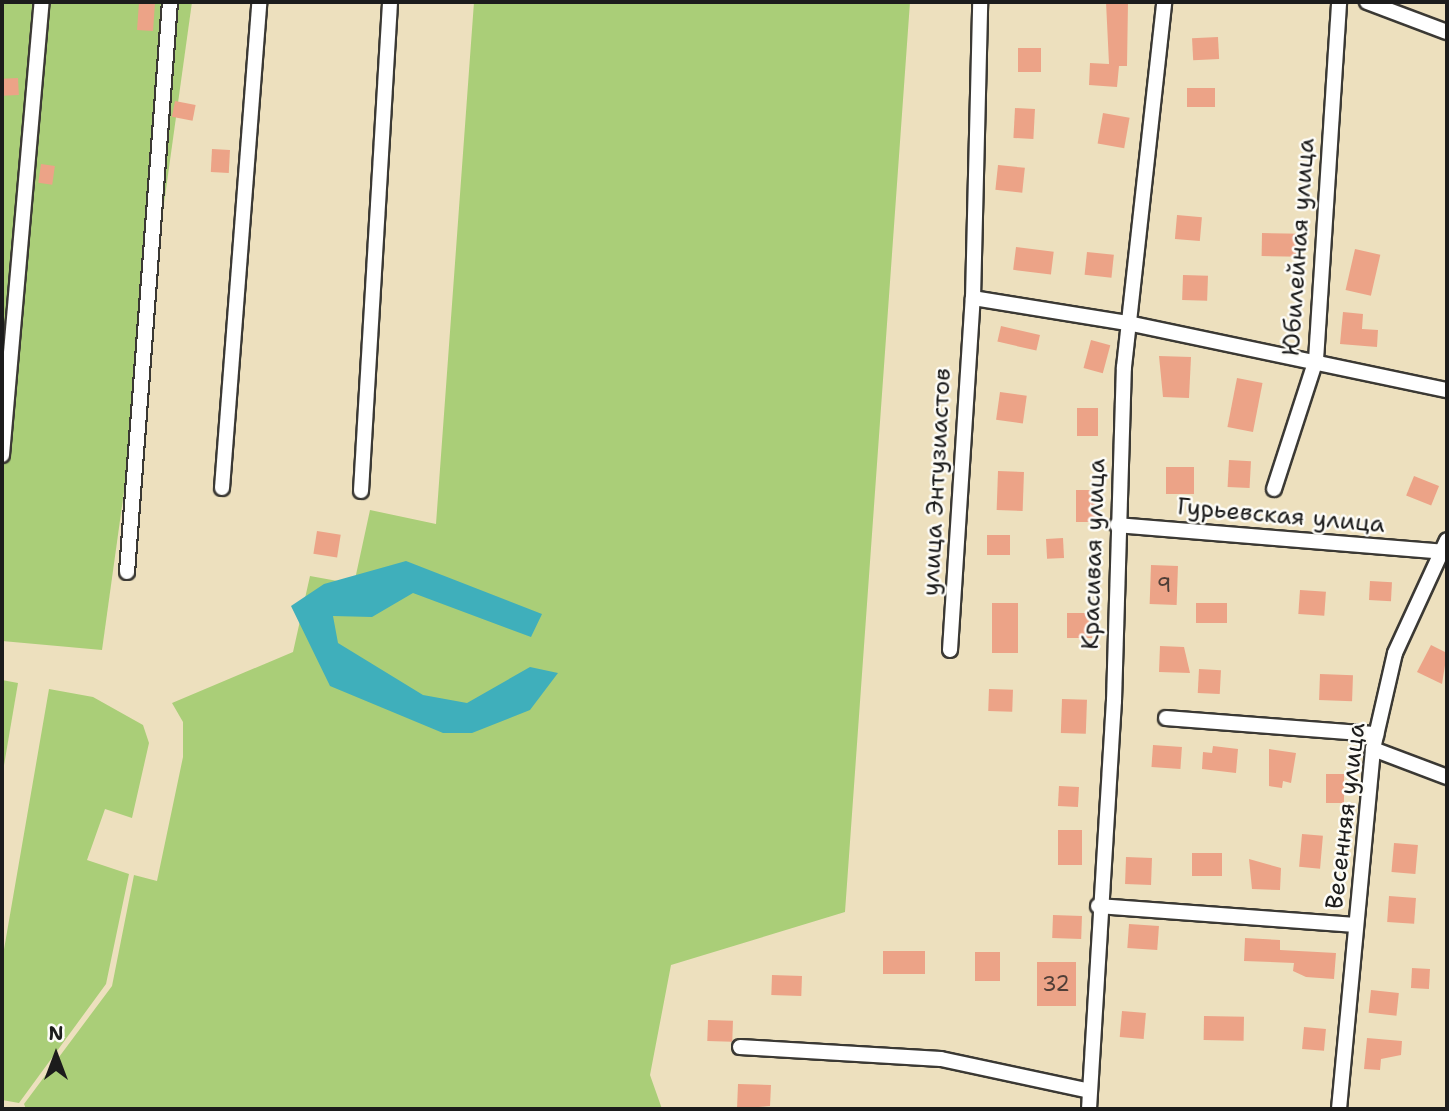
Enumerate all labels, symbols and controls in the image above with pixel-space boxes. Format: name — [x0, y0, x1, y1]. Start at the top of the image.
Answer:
street label: Юбилейная улица — [1277, 137, 1321, 357]
street label: улица Энтузиастов — [917, 367, 957, 597]
street label: Красивая улица — [1076, 458, 1112, 650]
street label: Гурьевская улица — [1176, 493, 1386, 539]
house number: 9 — [1157, 572, 1171, 598]
street label: Весенняя улица — [1320, 721, 1372, 911]
house number: 32 — [1042, 971, 1070, 997]
north arrow — [21, 1020, 91, 1090]
text: N — [48, 1021, 64, 1046]

